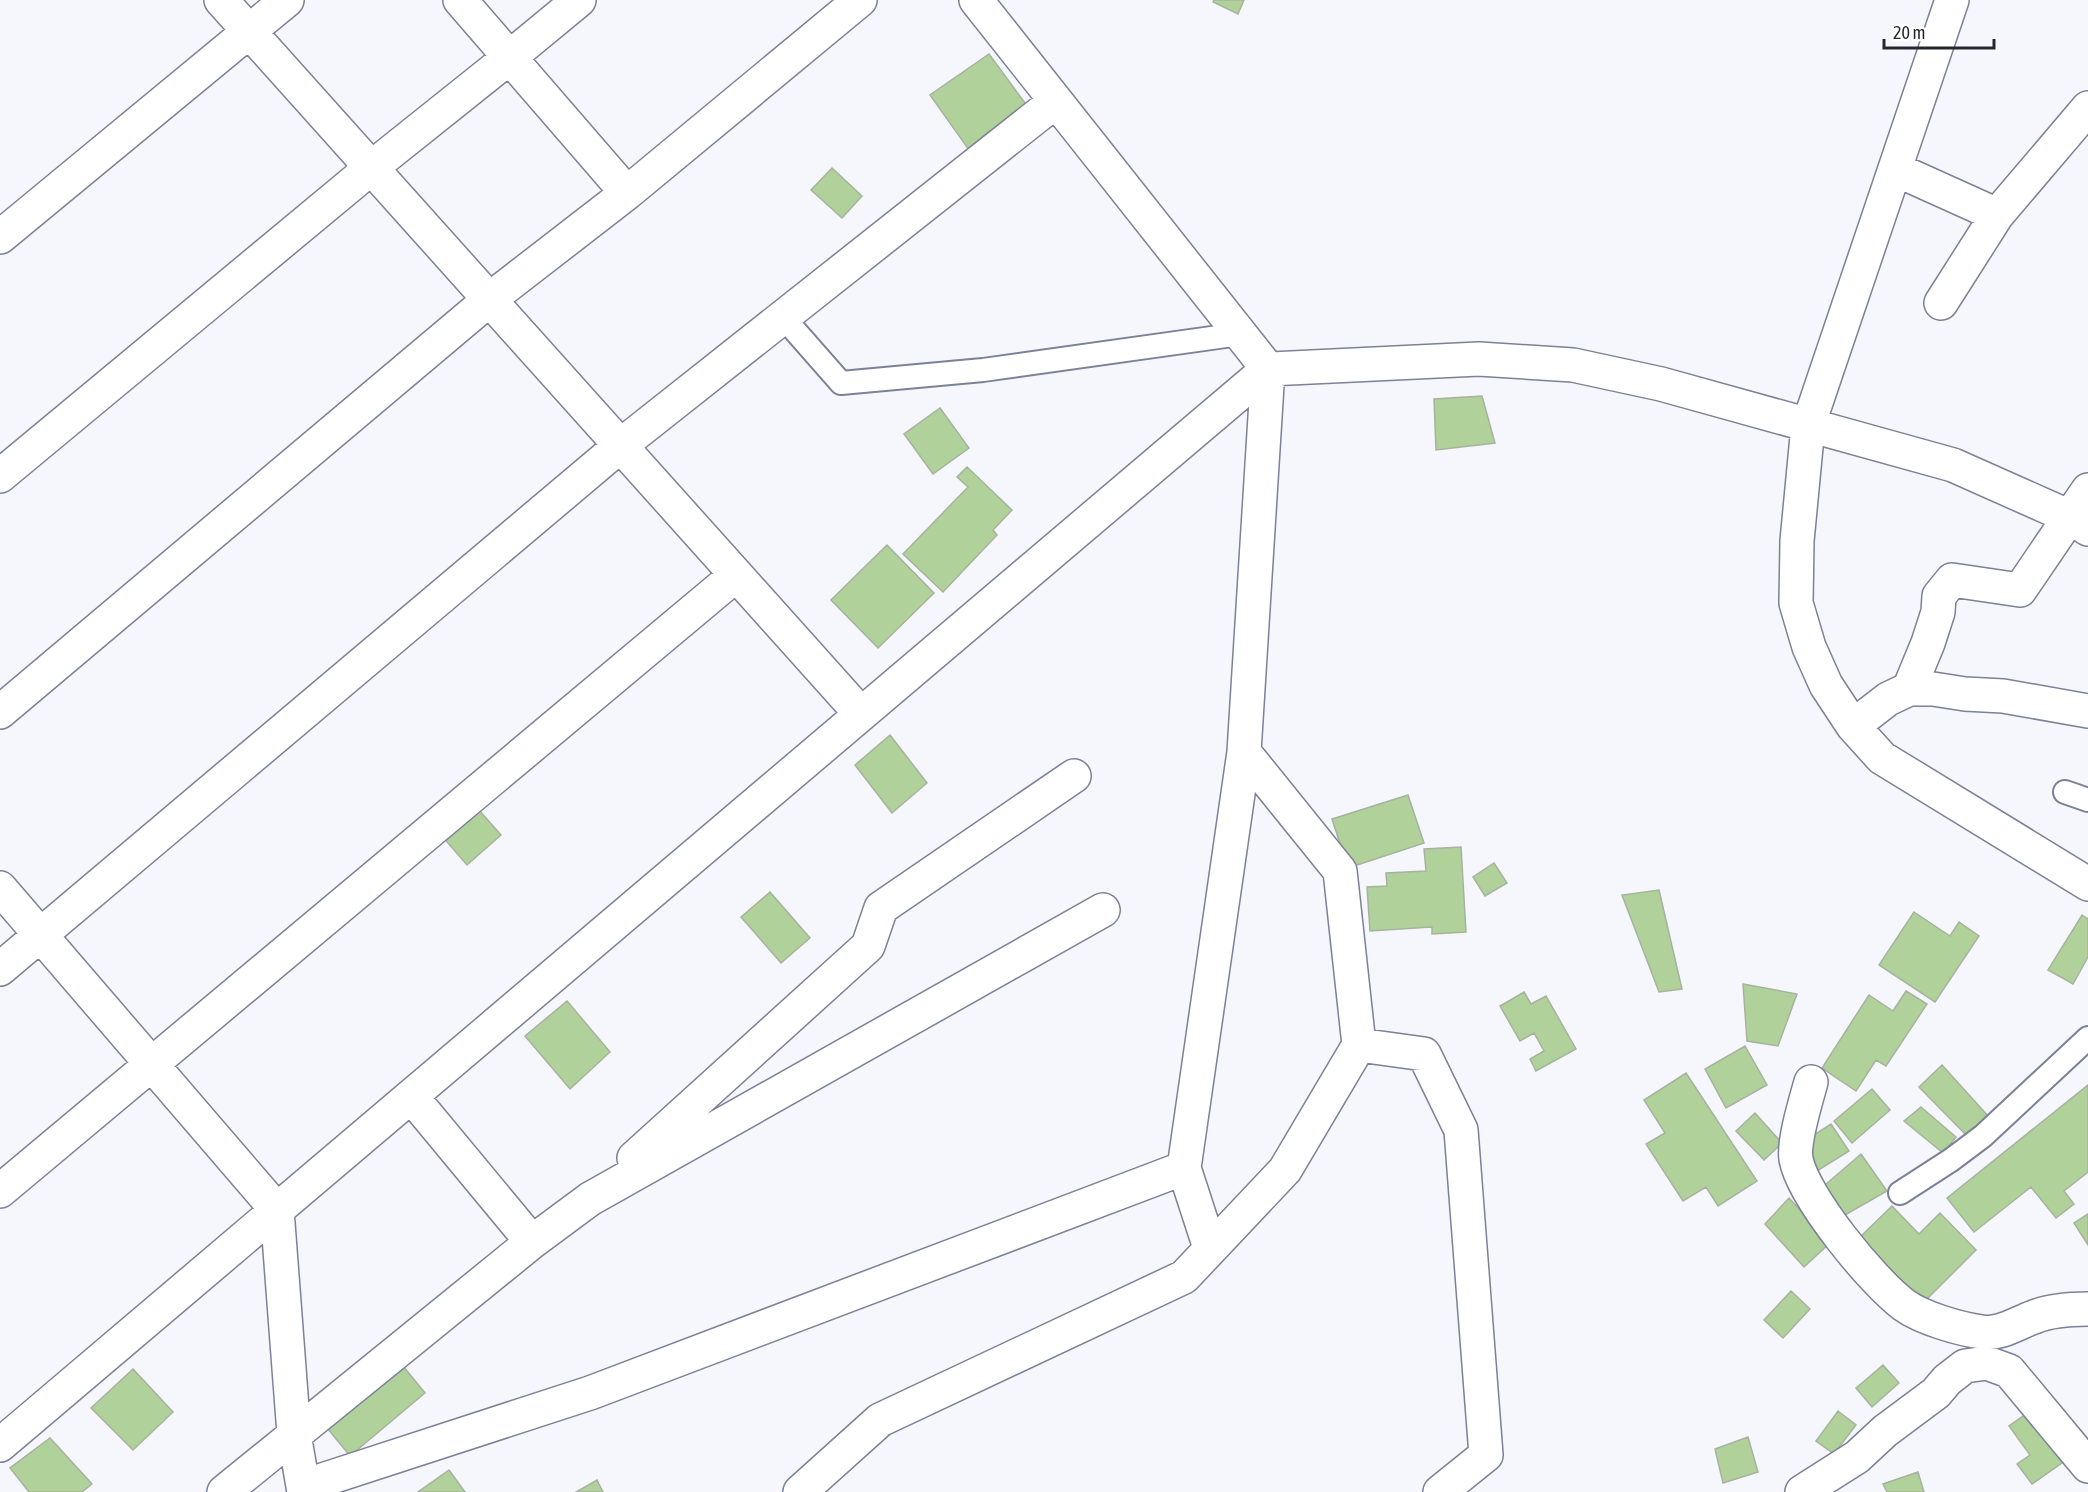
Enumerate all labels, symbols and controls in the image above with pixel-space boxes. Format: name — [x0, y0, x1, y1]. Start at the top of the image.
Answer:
scale bar — [1884, 12, 1994, 50]
text: 20 m — [1893, 22, 1925, 43]

